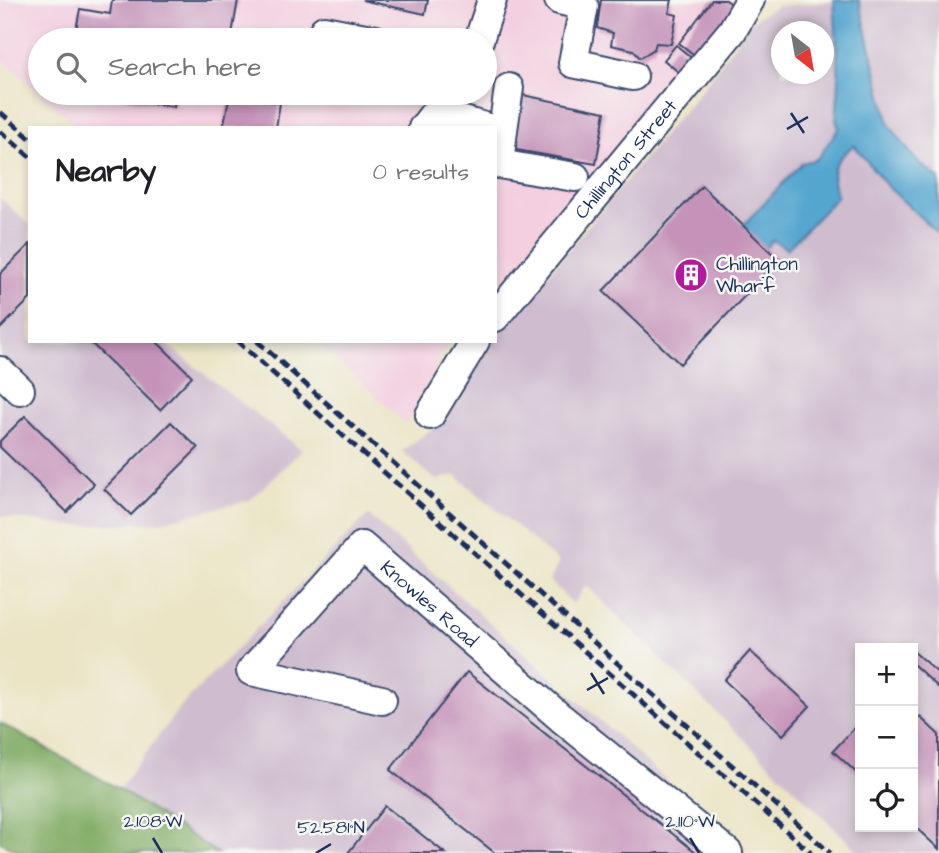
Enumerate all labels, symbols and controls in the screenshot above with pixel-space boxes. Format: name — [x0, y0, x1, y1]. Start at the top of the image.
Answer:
north arrow — [771, 21, 834, 84]
search box — [28, 28, 497, 105]
icon: search — [52, 48, 90, 86]
text: Search here — [108, 49, 261, 85]
street label: Chillington Street — [568, 93, 684, 225]
text: Nearby — [56, 151, 156, 193]
text: 0 results — [372, 156, 469, 188]
place label: Chillington Wharf — [716, 251, 798, 300]
building icon: Chillington Wharf — [672, 256, 710, 294]
street label: Knowles Road — [374, 554, 484, 654]
map controls — [855, 643, 918, 832]
button: + — [855, 643, 918, 706]
button: − — [855, 706, 918, 769]
button: locate — [855, 769, 918, 832]
text: 2.108°W — [123, 809, 183, 834]
text: 2.110°W — [665, 809, 715, 834]
text: 52.581°N — [297, 815, 365, 840]

